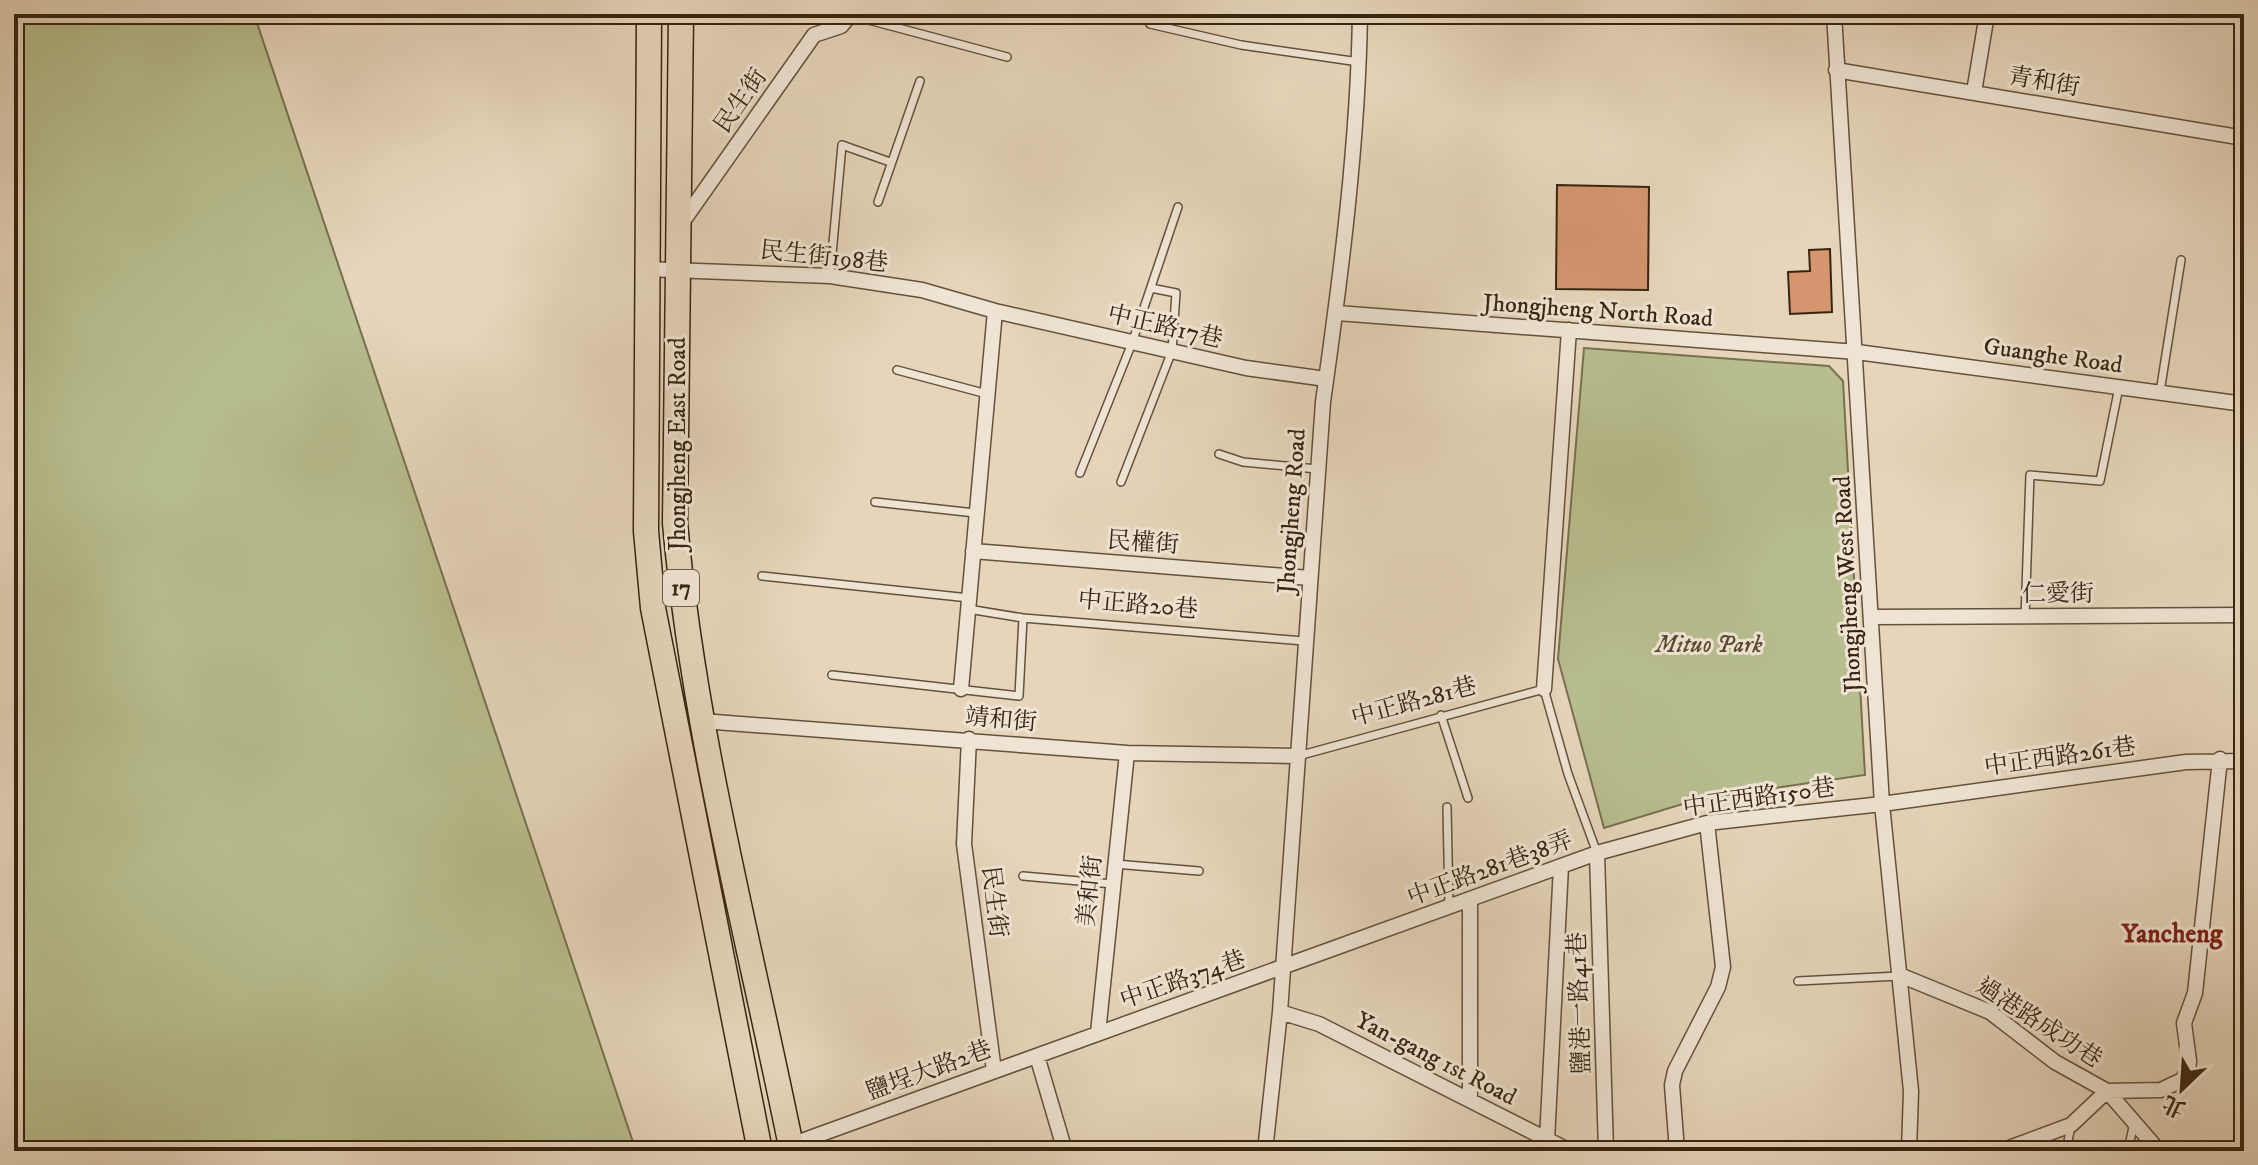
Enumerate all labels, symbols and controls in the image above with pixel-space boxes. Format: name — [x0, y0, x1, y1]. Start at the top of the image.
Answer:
street label: 青和街 — [2006, 61, 2082, 103]
street label: 民生街 — [708, 63, 774, 139]
street label: 民生街198巷 — [758, 235, 890, 279]
street label: Jhongjheng North Road — [1480, 288, 1714, 334]
street label: 中正路17巷 — [1104, 299, 1226, 355]
street label: Guanghe Road — [1982, 331, 2124, 381]
street label: Jhongjheng East Road — [663, 337, 693, 553]
street label: Jhongjheng Road — [1271, 428, 1313, 596]
street label: Jhongjheng West Road — [1827, 475, 1869, 695]
street label: 民權街 — [1106, 526, 1180, 560]
road number: 17 — [663, 570, 699, 606]
street label: 仁愛街 — [2022, 579, 2094, 609]
street label: 中正路20巷 — [1077, 585, 1199, 625]
park label: Mituo Park — [1654, 630, 1762, 660]
street label: 中正路281巷 — [1348, 671, 1480, 733]
street label: 靖和街 — [964, 702, 1038, 738]
street label: 中正西路261巷 — [1982, 732, 2138, 782]
street label: 中正西路150巷 — [1681, 772, 1837, 824]
street label: 中正路281巷38弄 — [1403, 825, 1577, 913]
street label: 美和街 — [1071, 854, 1109, 928]
street label: 民生街 — [975, 864, 1013, 940]
district label: Yancheng — [2120, 918, 2224, 951]
street label: 鹽港一路41巷 — [1563, 931, 1597, 1075]
street label: 中正路374巷 — [1116, 944, 1250, 1016]
street label: 過港路成功巷 — [1970, 971, 2108, 1075]
street label: Yan-gang 1st Road — [1350, 1006, 1522, 1112]
street label: 鹽埕大路2巷 — [862, 1034, 996, 1108]
north arrow — [2142, 1049, 2222, 1129]
text: 北 — [2158, 1089, 2190, 1123]

